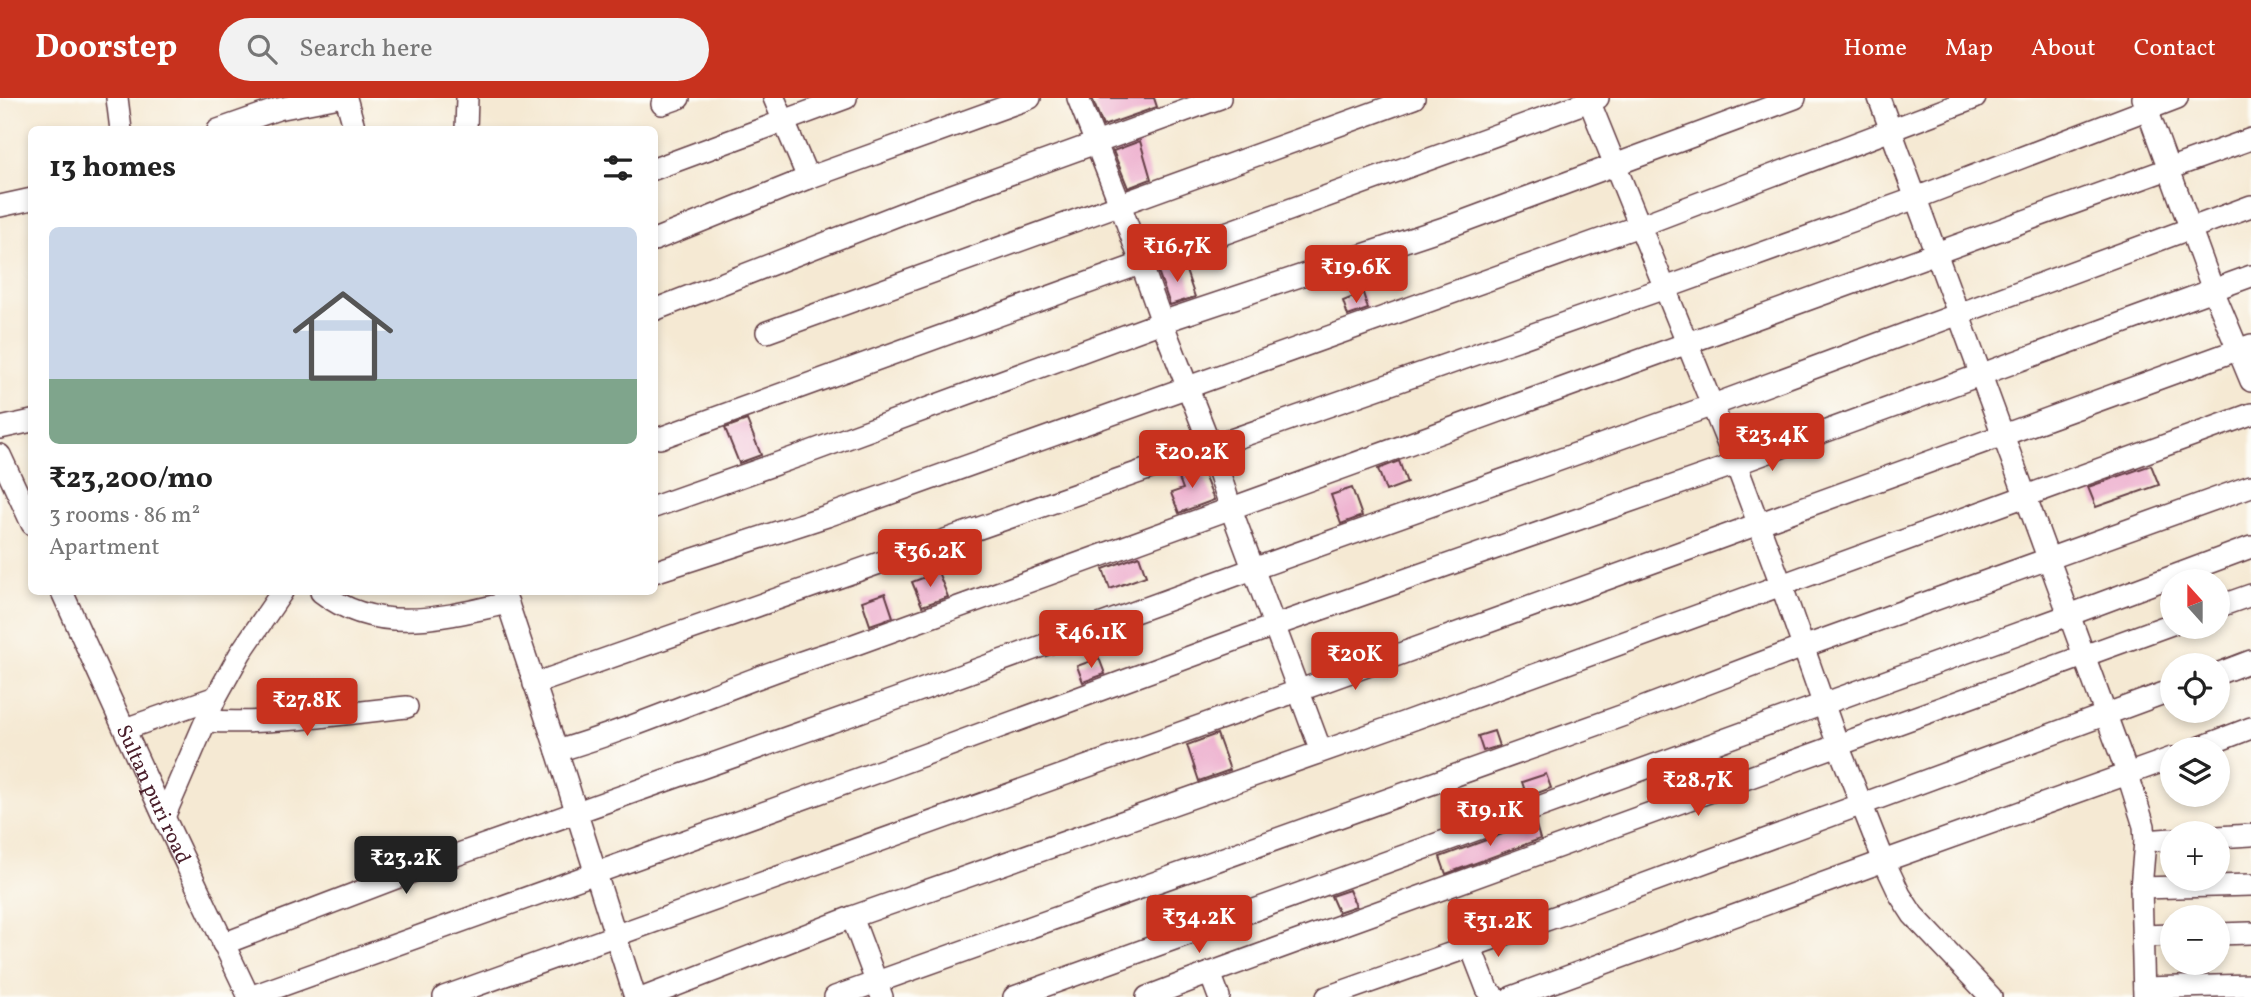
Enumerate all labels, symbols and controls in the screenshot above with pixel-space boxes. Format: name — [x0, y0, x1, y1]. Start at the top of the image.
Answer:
search box — [219, 18, 709, 81]
text: Doorstep — [35, 26, 177, 72]
icon: search — [243, 30, 281, 68]
text: Search here — [299, 31, 433, 67]
text: Home — [1843, 32, 1907, 66]
text: Map — [1945, 32, 1993, 66]
text: About — [2031, 32, 2096, 66]
text: Contact — [2134, 32, 2216, 66]
text: 13 homes — [49, 147, 176, 189]
icon: filters — [599, 149, 637, 187]
pin: ₹16.7K — [1120, 225, 1234, 284]
text: ₹16.7K — [1143, 231, 1211, 263]
pin: ₹19.6K — [1299, 246, 1413, 305]
text: ₹19.6K — [1321, 252, 1391, 284]
icon: home — [280, 273, 406, 399]
pin: ₹23.4K — [1715, 414, 1829, 473]
text: ₹23.4K — [1735, 420, 1809, 452]
pin: ₹20.2K — [1135, 430, 1249, 490]
text: ₹20.2K — [1155, 437, 1229, 469]
text: ₹23,200/mo — [49, 458, 213, 500]
text: 3 rooms · 86 m² — [49, 500, 200, 532]
pin: ₹36.2K — [873, 530, 987, 589]
text: Apartment — [49, 532, 160, 564]
text: ₹36.2K — [894, 536, 966, 568]
north arrow — [2160, 569, 2230, 639]
map controls — [2160, 569, 2230, 975]
pin: ₹46.1K — [1034, 610, 1148, 670]
text: ₹46.1K — [1055, 617, 1127, 649]
pin: ₹20K — [1314, 632, 1396, 692]
text: ₹20K — [1327, 639, 1383, 671]
button: locate — [2160, 653, 2230, 723]
pin: ₹27.8K — [250, 678, 364, 738]
text: ₹27.8K — [273, 685, 341, 717]
street label: Sultan puri road — [108, 721, 197, 869]
button: layers — [2160, 737, 2230, 807]
pin: ₹28.7K — [1641, 758, 1755, 818]
text: ₹28.7K — [1663, 765, 1733, 797]
pin: ₹19.1K — [1433, 788, 1547, 848]
text: ₹19.1K — [1456, 795, 1524, 827]
button: + — [2160, 821, 2230, 891]
pin: ₹23.2K — [349, 836, 463, 896]
text: ₹23.2K — [370, 843, 442, 875]
pin: ₹34.2K — [1142, 896, 1256, 955]
pin: ₹31.2K — [1441, 900, 1555, 959]
text: ₹34.2K — [1162, 902, 1236, 934]
button: − — [2160, 905, 2230, 975]
text: ₹31.2K — [1464, 906, 1532, 938]

